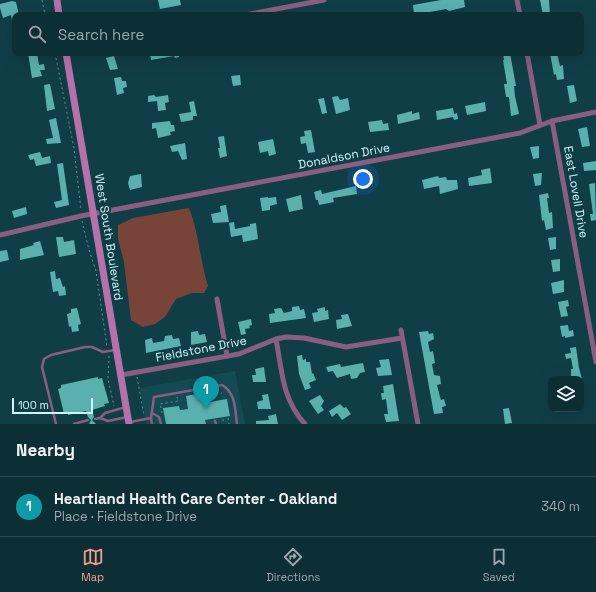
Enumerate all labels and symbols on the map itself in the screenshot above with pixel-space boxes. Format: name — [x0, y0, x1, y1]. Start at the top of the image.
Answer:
street label: Donaldson Drive — [297, 139, 391, 173]
street label: East Lovell Drive — [560, 145, 592, 239]
your location — [353, 169, 373, 189]
street label: West South Boulevard — [91, 173, 127, 301]
street label: Fieldstone Drive — [154, 332, 248, 366]
pin: 1 — [193, 376, 219, 409]
scale bar — [12, 396, 93, 415]

